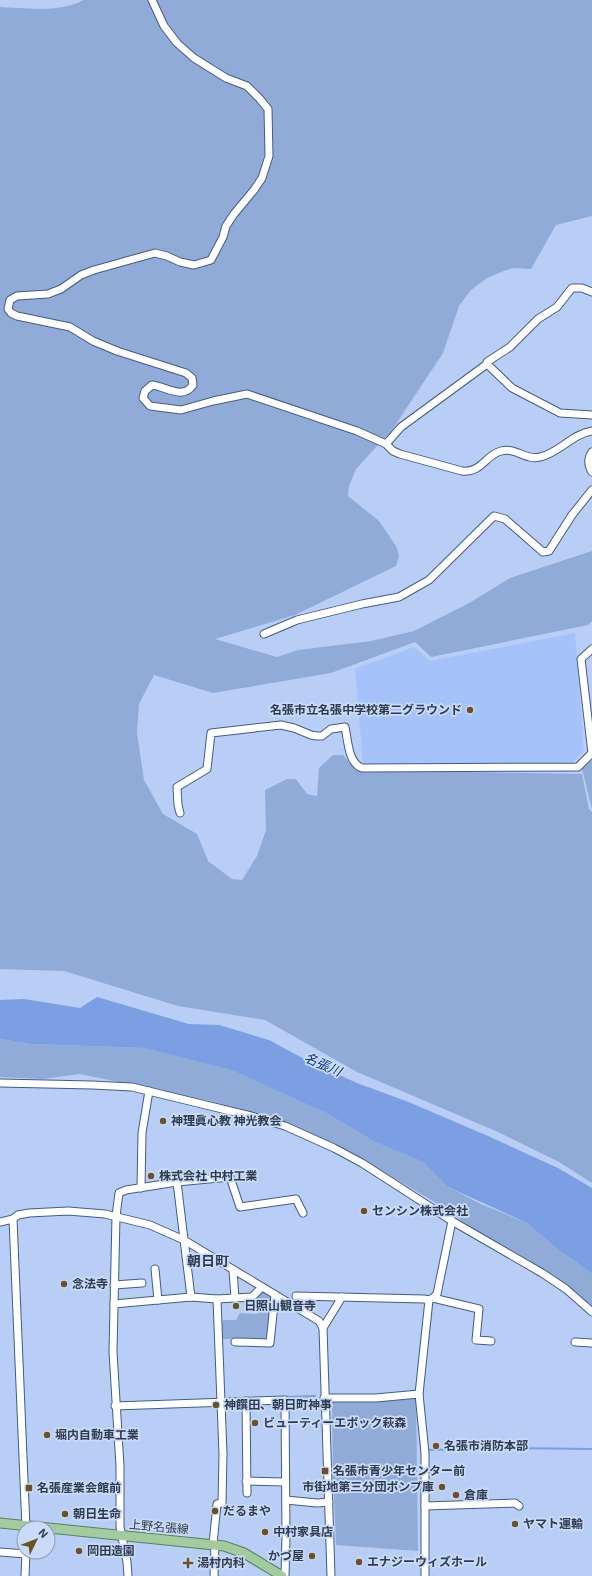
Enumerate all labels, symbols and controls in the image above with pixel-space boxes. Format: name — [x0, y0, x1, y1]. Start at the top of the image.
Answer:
place label: 名張市立名張中学校第二グラウンド — [270, 702, 462, 716]
marker: 名張市立名張中学校第二グラウンド — [465, 705, 475, 715]
water label: 名張川 — [302, 1049, 346, 1080]
place label: 神理眞心教 神光教会 — [171, 1113, 282, 1127]
marker: 神理眞心教 神光教会 — [158, 1116, 168, 1126]
place label: 株式会社 中村工業 — [159, 1168, 258, 1182]
marker: 株式会社 中村工業 — [146, 1171, 156, 1181]
place label: センシン株式会社 — [372, 1203, 468, 1217]
marker: センシン株式会社 — [359, 1206, 369, 1216]
district label: 朝日町 — [187, 1252, 229, 1269]
place label: 念法寺 — [72, 1276, 108, 1290]
marker: 念法寺 — [59, 1279, 69, 1289]
place label: 日照山観音寺 — [244, 1298, 316, 1312]
marker: 日照山観音寺 — [231, 1301, 241, 1311]
place label: 神饌田、朝日町神事 — [224, 1397, 332, 1411]
marker: 神饌田、朝日町神事 — [211, 1400, 221, 1410]
place label: ビューティーエポック萩森 — [263, 1415, 406, 1429]
marker: ビューティーエポック萩森 — [250, 1418, 260, 1428]
place label: 堀内自動車工業 — [55, 1427, 139, 1441]
marker: 堀内自動車工業 — [42, 1430, 52, 1440]
place label: 名張市消防本部 — [444, 1438, 528, 1452]
marker: 名張市消防本部 — [431, 1441, 441, 1451]
place label: 名張市青少年センター前 — [333, 1463, 465, 1477]
marker: 名張市青少年センター前 — [320, 1466, 330, 1476]
place label: 市街地第三分団ポンプ庫 — [302, 1479, 434, 1493]
place label: 名張産業会館前 — [37, 1480, 121, 1494]
marker: 市街地第三分団ポンプ庫 — [437, 1482, 447, 1492]
marker: 名張産業会館前 — [24, 1483, 34, 1493]
place label: 倉庫 — [464, 1487, 488, 1501]
marker: 倉庫 — [451, 1490, 461, 1500]
place label: だるまや — [223, 1503, 271, 1517]
place label: 朝日生命 — [73, 1506, 121, 1520]
marker: だるまや — [210, 1506, 220, 1516]
marker: 朝日生命 — [60, 1509, 70, 1519]
street label: 上野名張線 — [129, 1516, 190, 1536]
place label: ヤマト運輸 — [523, 1516, 583, 1530]
marker: ヤマト運輸 — [510, 1519, 520, 1529]
north arrow — [16, 1520, 56, 1560]
place label: 中村家具店 — [273, 1524, 333, 1538]
text: N — [36, 1525, 51, 1540]
marker: 中村家具店 — [260, 1527, 270, 1537]
place label: 岡田造園 — [87, 1543, 135, 1557]
marker: 岡田造園 — [74, 1546, 84, 1556]
place label: かづ屋 — [268, 1548, 304, 1562]
marker: かづ屋 — [307, 1551, 317, 1561]
place label: エナジーウィズホール — [367, 1554, 487, 1568]
place label: 湯村内科 — [197, 1555, 245, 1569]
marker: 湯村内科 — [182, 1557, 194, 1569]
marker: エナジーウィズホール — [354, 1557, 364, 1567]

